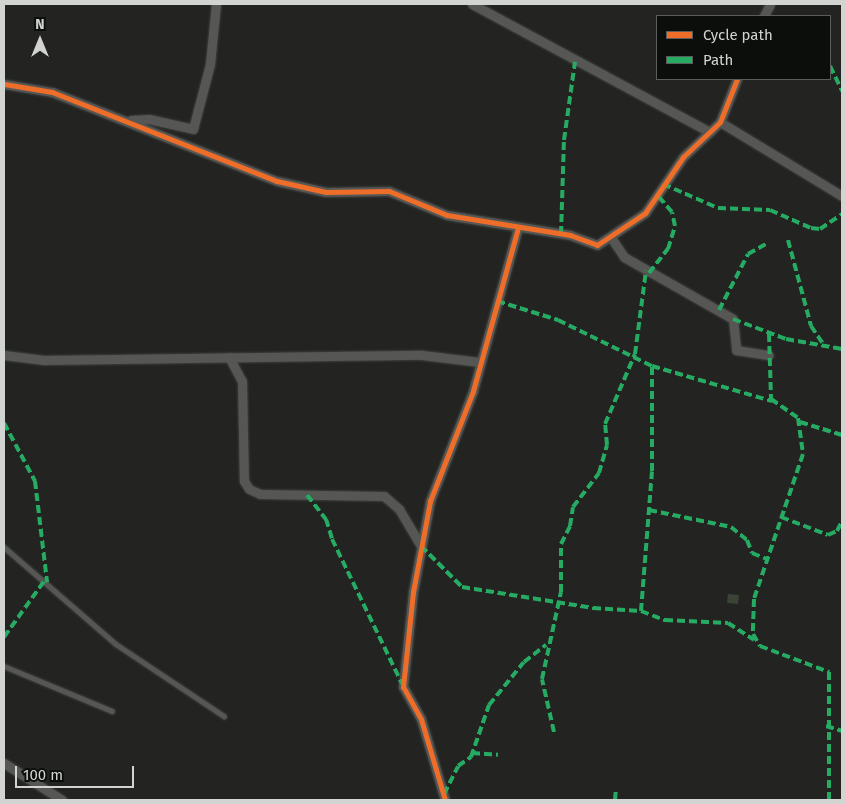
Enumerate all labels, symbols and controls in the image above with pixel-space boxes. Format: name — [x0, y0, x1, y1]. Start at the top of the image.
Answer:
north arrow — [15, 15, 65, 65]
legend — [656, 15, 831, 80]
text: N — [35, 16, 45, 33]
text: Cycle path — [703, 26, 773, 44]
text: Path — [703, 51, 733, 69]
scale bar — [18, 756, 136, 788]
text: 100 m — [23, 766, 63, 784]

